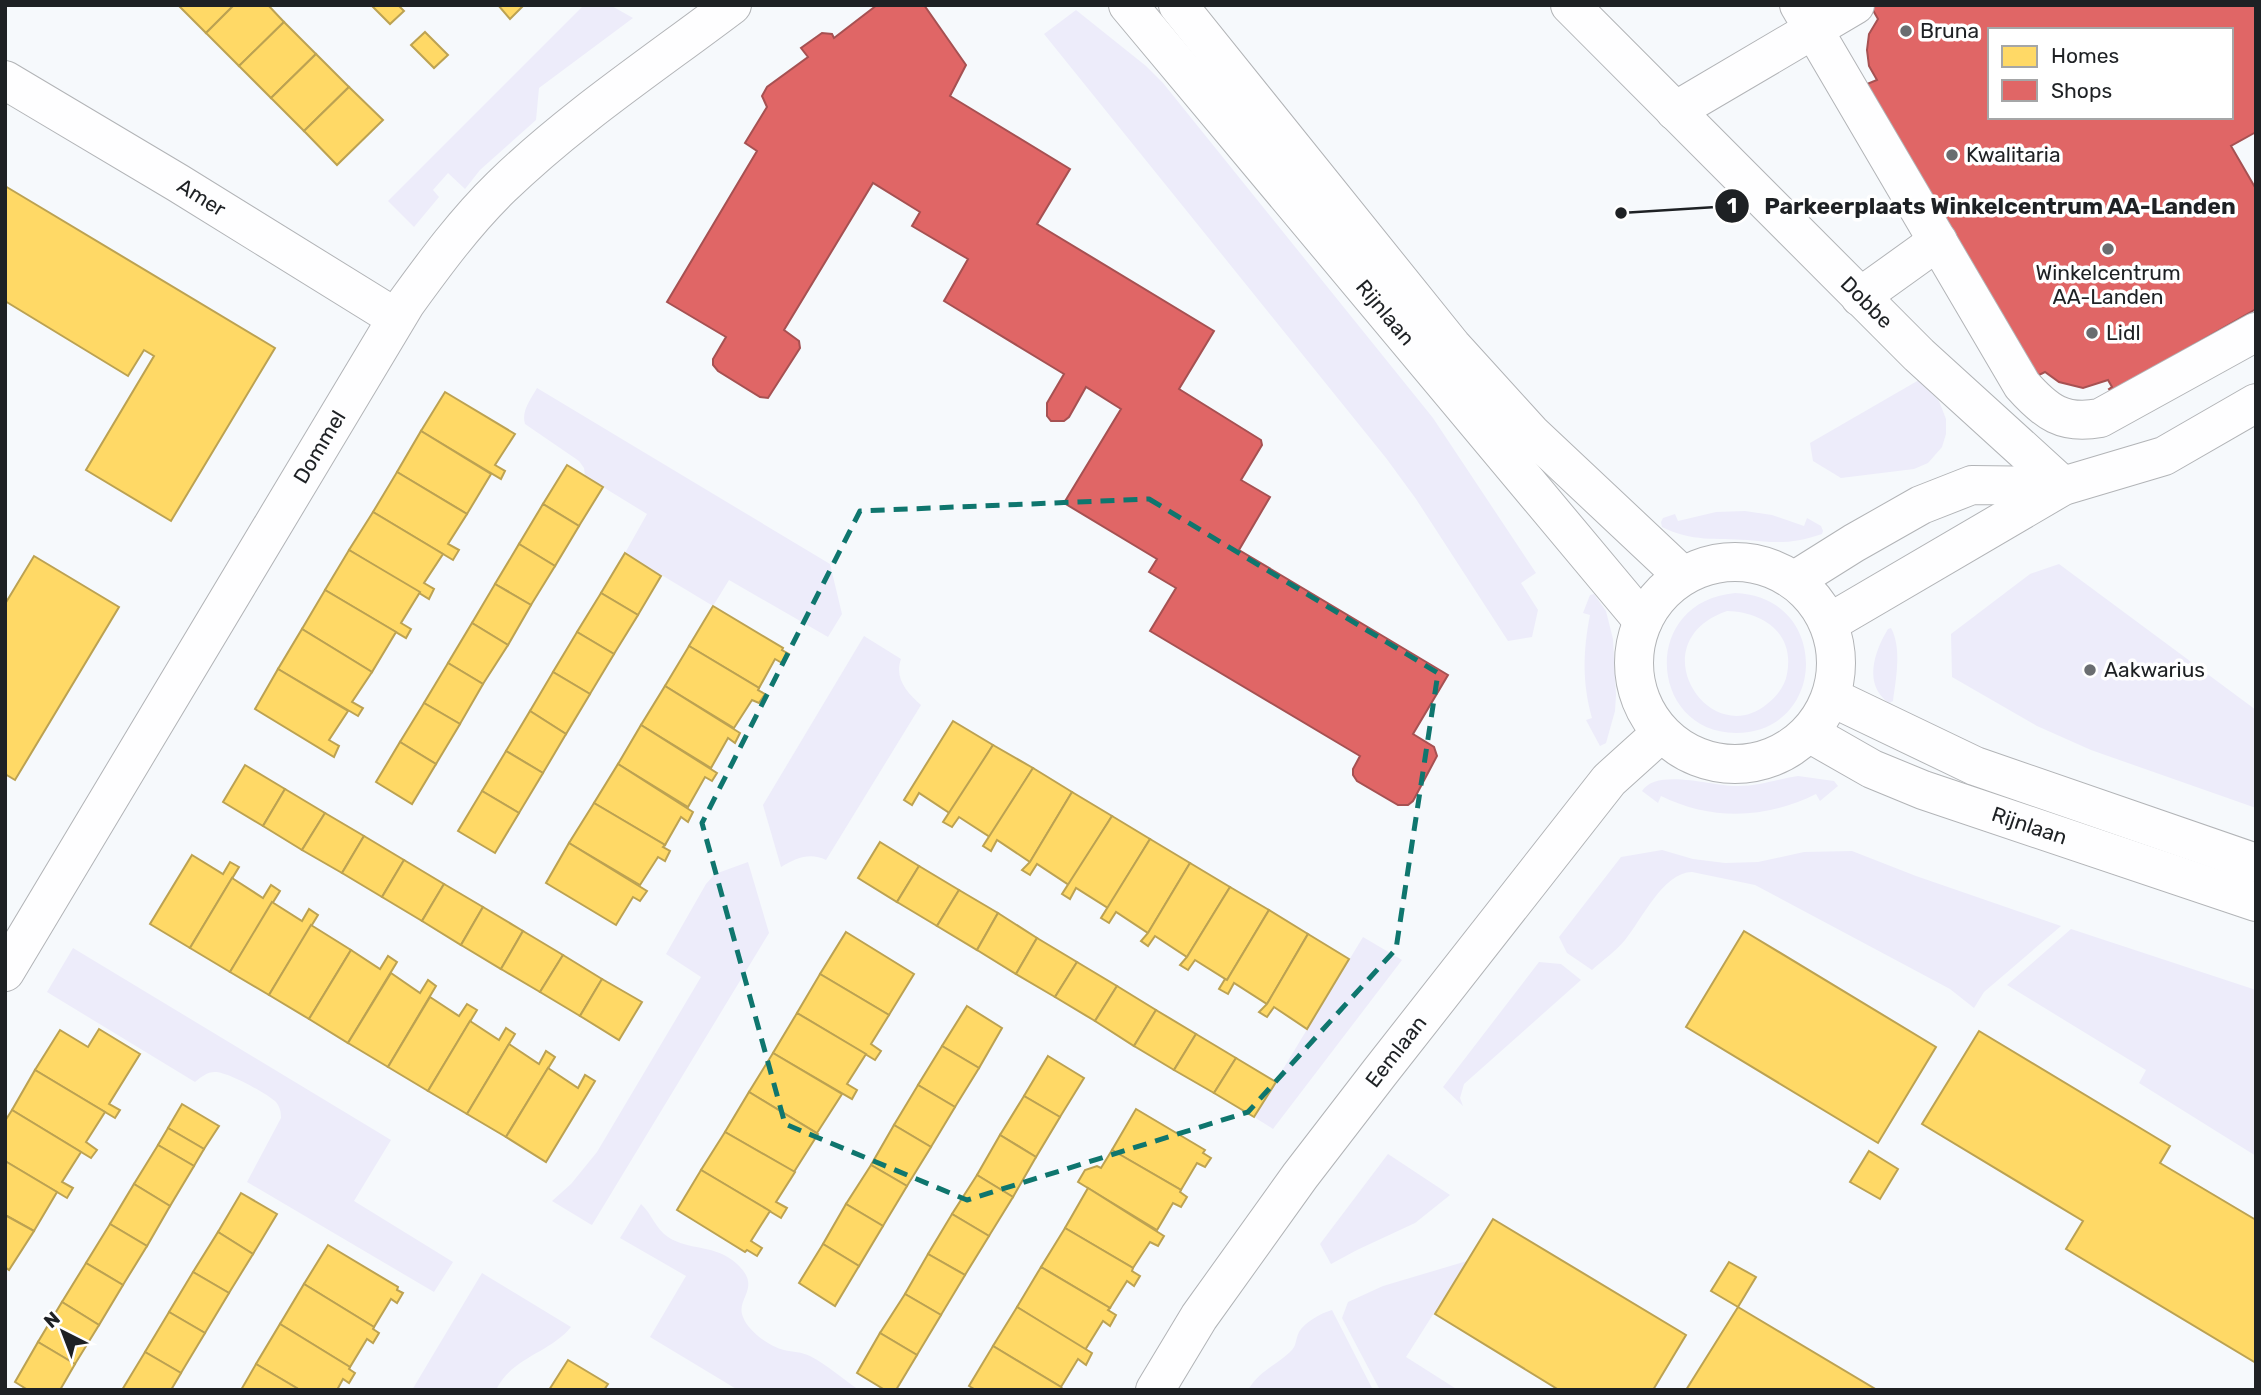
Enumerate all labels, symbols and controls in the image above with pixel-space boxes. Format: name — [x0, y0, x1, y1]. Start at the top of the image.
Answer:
place label: Bruna — [1920, 18, 1979, 43]
marker: Bruna — [1898, 23, 1914, 39]
legend — [1988, 28, 2233, 119]
text: Homes — [2051, 43, 2119, 68]
text: Shops — [2051, 78, 2112, 103]
place label: Kwalitaria — [1966, 142, 2061, 167]
marker: Kwalitaria — [1944, 147, 1960, 163]
street label: Amer — [173, 173, 231, 222]
callout: Parkeerplaats Winkelcentrum AA-Landen — [1715, 184, 2250, 228]
text: Parkeerplaats Winkelcentrum AA-Landen — [1764, 192, 2236, 220]
text: 1 — [1727, 193, 1737, 218]
marker: Winkelcentrum AA-Landen — [2100, 241, 2116, 257]
place label: Winkelcentrum AA-Landen — [2035, 260, 2181, 309]
street label: Dobbe — [1836, 271, 1898, 333]
street label: Rijnlaan — [1351, 274, 1420, 350]
place label: Lidl — [2106, 320, 2141, 345]
marker: Lidl — [2084, 325, 2100, 341]
street label: Dommel — [288, 406, 351, 488]
place label: Aakwarius — [2104, 657, 2205, 682]
marker: Aakwarius — [2082, 662, 2098, 678]
street label: Rijnlaan — [1989, 801, 2071, 850]
street label: Eemlaan — [1360, 1010, 1432, 1092]
north arrow — [28, 1297, 98, 1367]
text: N — [39, 1307, 65, 1333]

